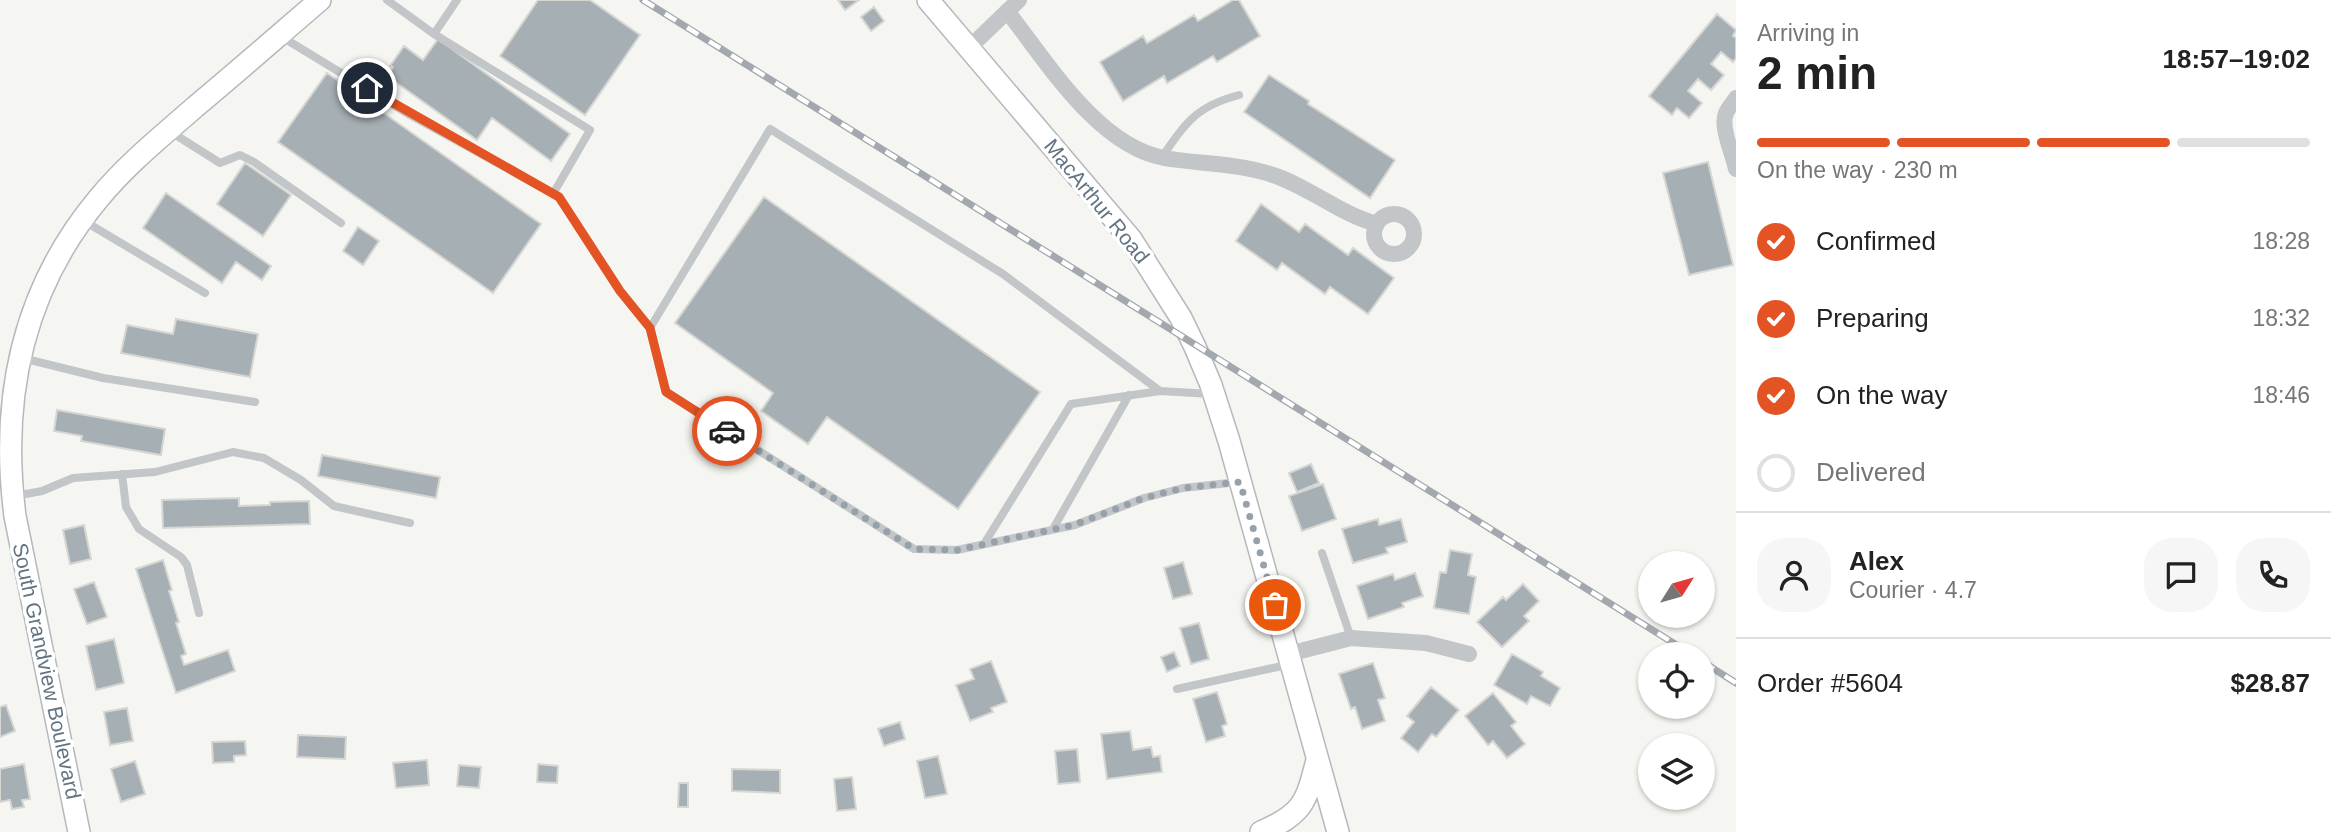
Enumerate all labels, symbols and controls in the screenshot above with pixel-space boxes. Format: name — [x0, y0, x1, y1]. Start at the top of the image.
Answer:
text: Arriving in — [1757, 20, 1859, 46]
text: 18:57–19:02 — [2163, 44, 2310, 74]
text: 2 min — [1757, 47, 1877, 99]
pin — [337, 58, 397, 118]
icon: home — [348, 69, 386, 107]
street label: MacArthur Road — [1040, 134, 1154, 268]
text: On the way · 230 m — [1757, 157, 1958, 183]
icon: check — [1757, 223, 1795, 261]
text: Confirmed — [1816, 226, 1936, 256]
text: 18:28 — [2252, 228, 2310, 254]
icon: check — [1757, 300, 1795, 338]
text: Preparing — [1816, 303, 1929, 333]
text: 18:32 — [2252, 305, 2310, 331]
icon: check — [1757, 377, 1795, 415]
text: On the way — [1816, 380, 1948, 410]
text: 18:46 — [2252, 382, 2310, 408]
courier — [692, 396, 762, 466]
icon: car — [708, 412, 746, 450]
text: Delivered — [1816, 457, 1926, 487]
button: person — [1757, 538, 1831, 612]
button: chat — [2144, 538, 2218, 612]
button: phone — [2236, 538, 2310, 612]
street label: South Grandview Boulevard — [9, 541, 85, 801]
text: Alex — [1849, 546, 1904, 576]
north arrow — [1638, 551, 1715, 628]
map controls — [1638, 551, 1715, 810]
pin — [1245, 575, 1305, 635]
text: Courier · 4.7 — [1849, 577, 1977, 603]
icon: bag — [1256, 586, 1294, 624]
button: locate — [1638, 642, 1715, 719]
text: Order #5604 — [1757, 668, 1903, 698]
text: $28.87 — [2230, 668, 2310, 698]
button: layers — [1638, 733, 1715, 810]

